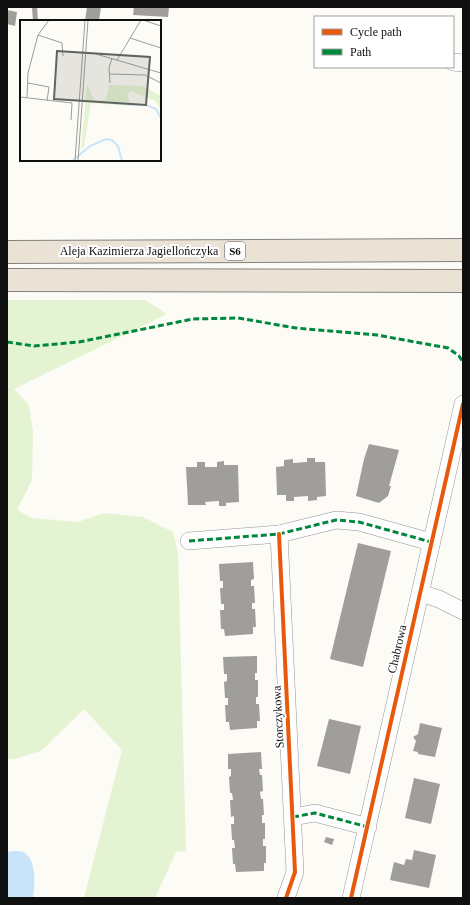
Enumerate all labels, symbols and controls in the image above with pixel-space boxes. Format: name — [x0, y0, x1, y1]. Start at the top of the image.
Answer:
legend — [314, 16, 454, 68]
inset map — [20, 20, 161, 161]
text: Cycle path — [350, 25, 402, 39]
text: Path — [350, 45, 371, 59]
road number: S6 — [225, 242, 245, 260]
street label: Aleja Kazimierza Jagiellończyka — [60, 244, 219, 258]
street label: Chabrowa — [385, 623, 410, 675]
street label: Storczykowa — [269, 685, 287, 749]

